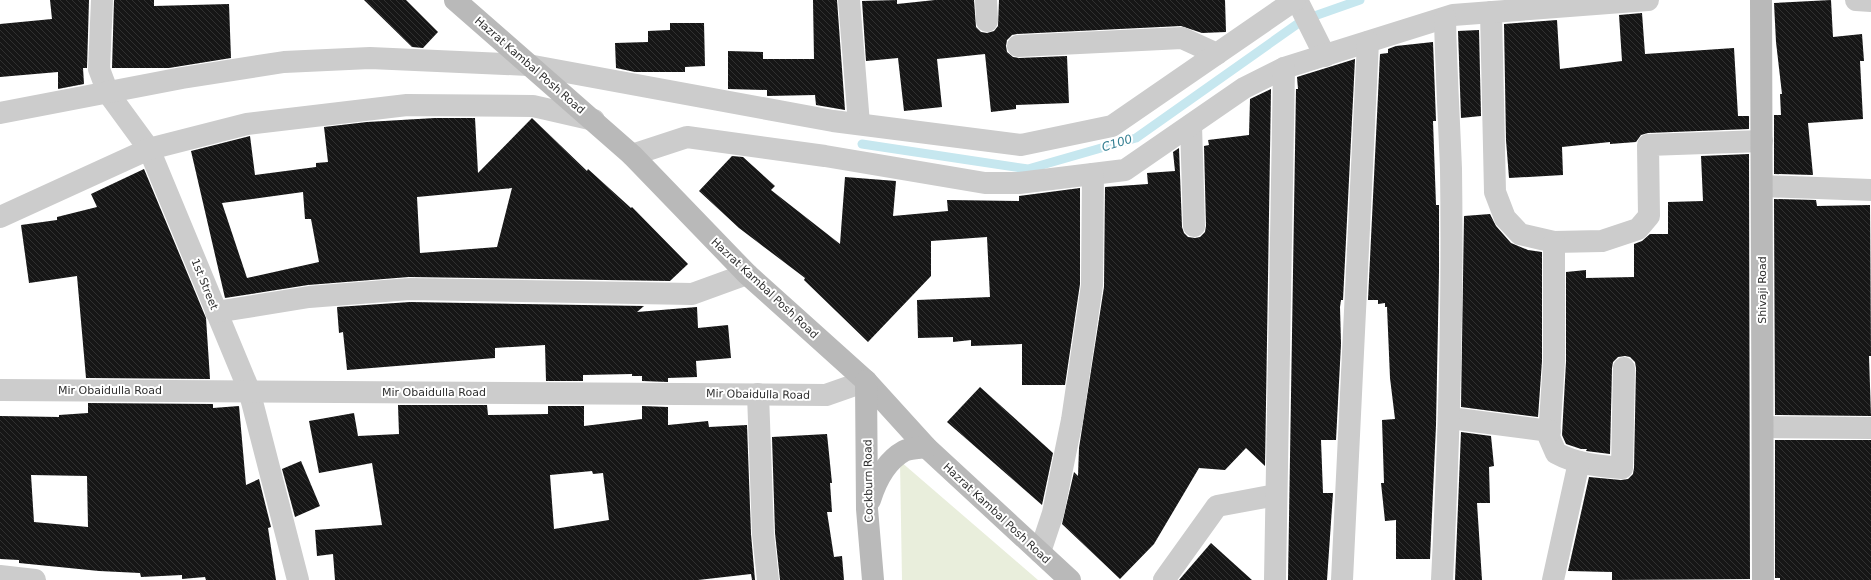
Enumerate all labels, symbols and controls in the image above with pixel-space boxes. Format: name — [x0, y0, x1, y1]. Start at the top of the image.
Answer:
street label: Hazrat Kambal Posh Road — [472, 14, 587, 117]
water label: C100 — [1100, 132, 1134, 154]
street label: Hazrat Kambal Posh Road — [709, 235, 821, 341]
street label: Shivaji Road — [1756, 256, 1769, 324]
street label: 1st Street — [188, 257, 221, 312]
street label: Mir Obaidulla Road — [58, 384, 162, 397]
street label: Mir Obaidulla Road — [382, 386, 486, 399]
street label: Mir Obaidulla Road — [706, 387, 810, 402]
street label: Cockburn Road — [861, 439, 876, 523]
street label: Hazrat Kambal Posh Road — [941, 460, 1053, 566]

